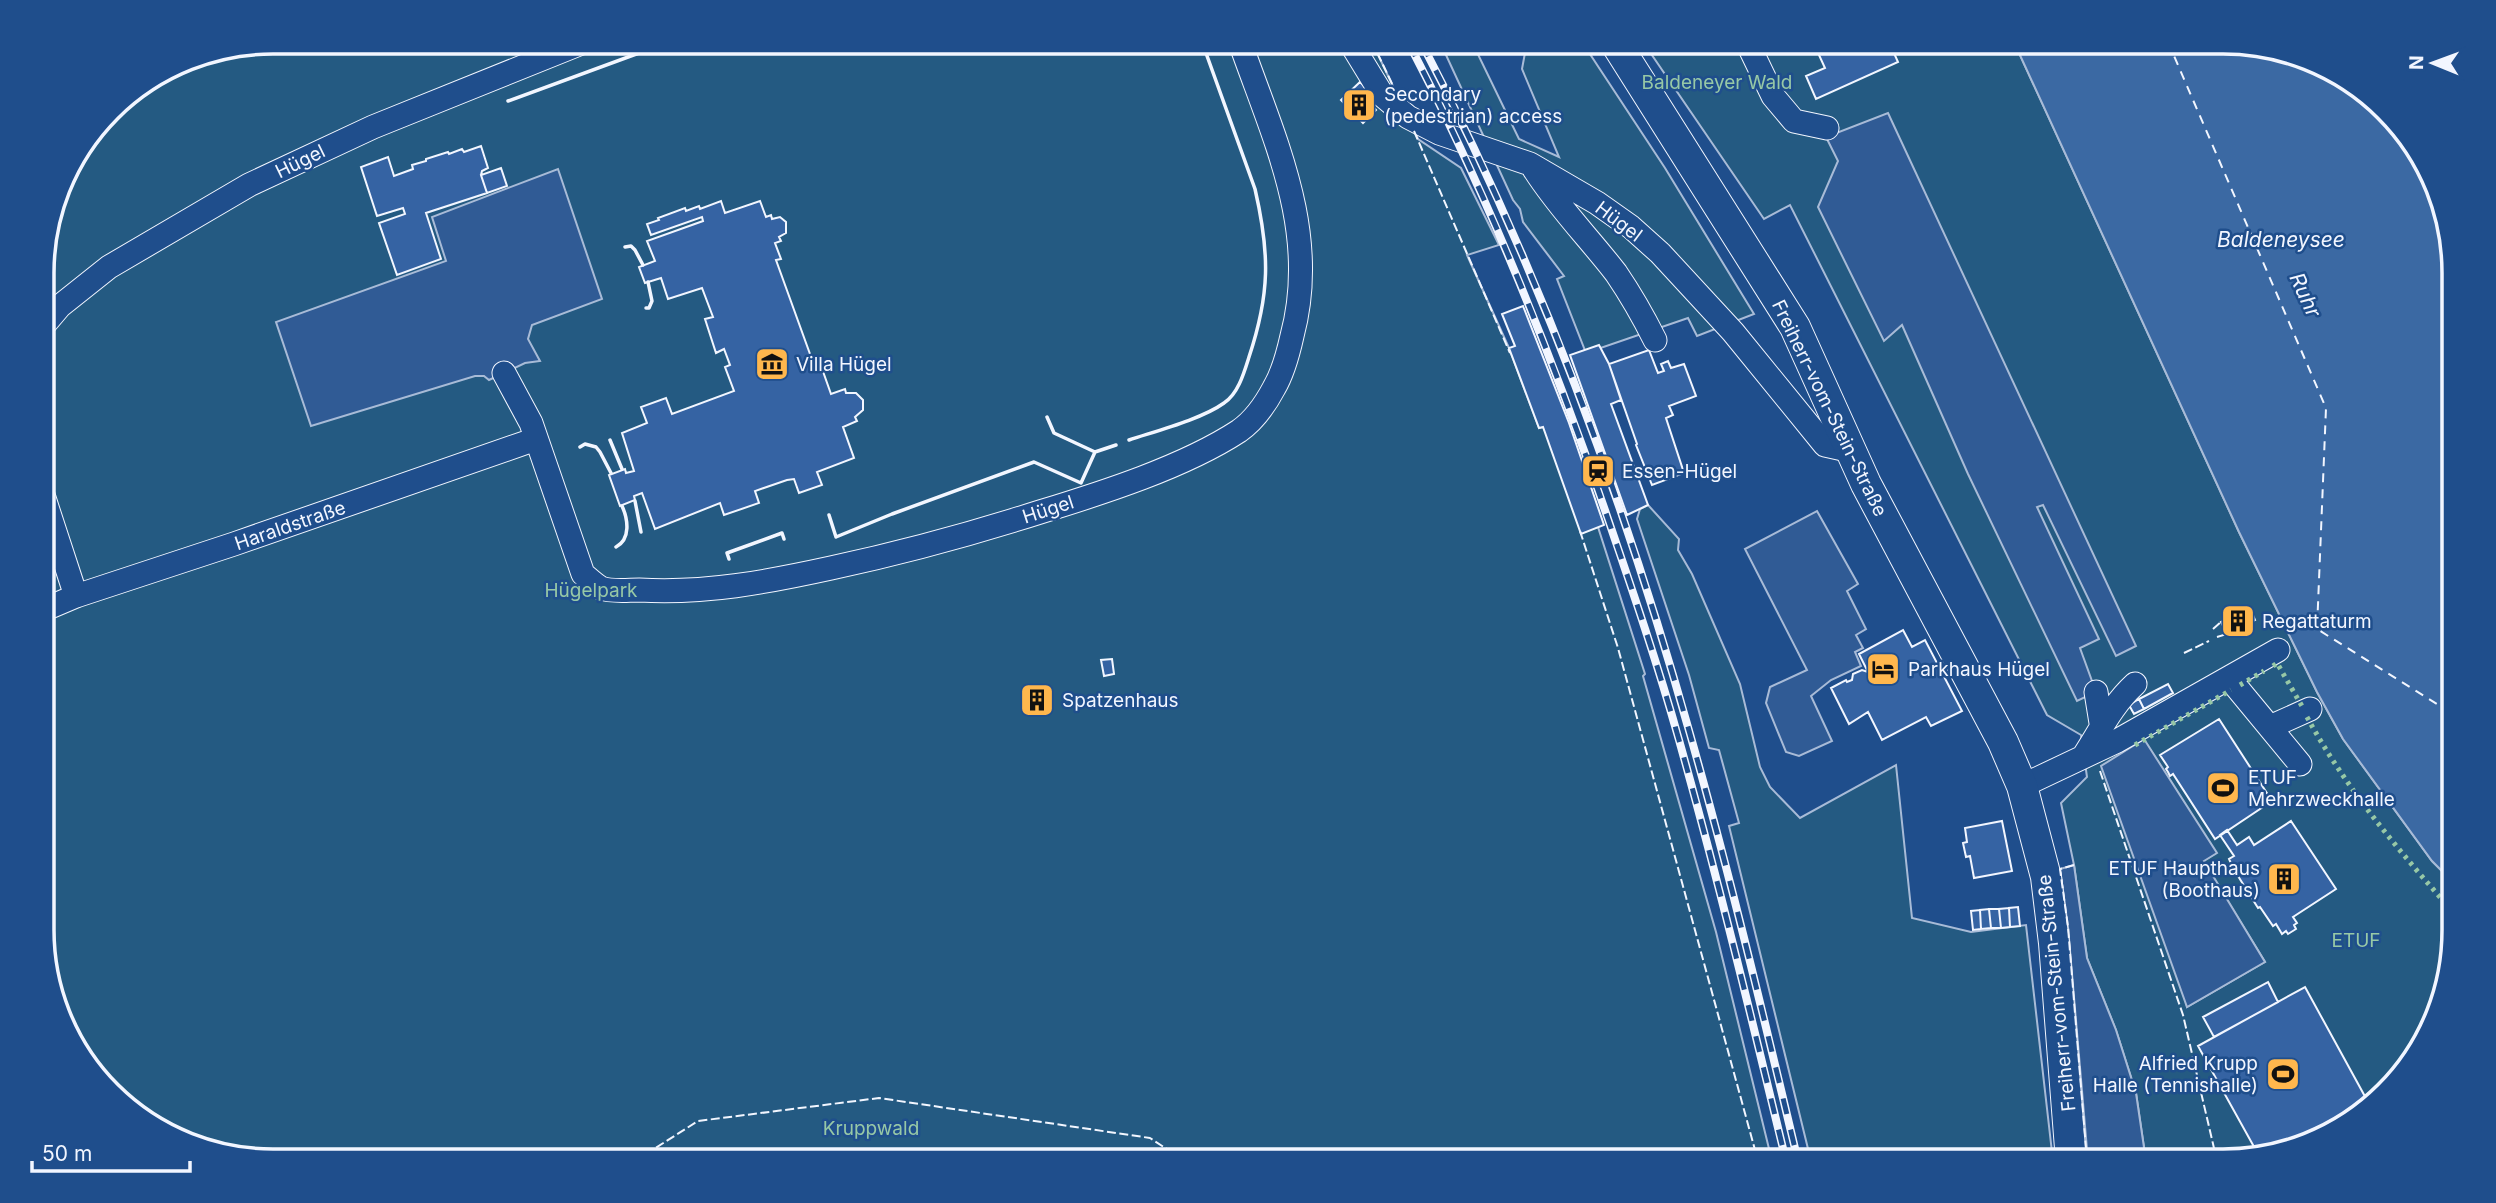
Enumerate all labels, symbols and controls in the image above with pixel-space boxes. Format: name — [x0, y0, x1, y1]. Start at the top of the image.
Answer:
north arrow — [2398, 28, 2468, 98]
text: N — [2405, 55, 2428, 70]
park label: Baldeneyer Wald — [1642, 71, 1792, 94]
place label: Secondary (pedestrian) access — [1384, 83, 1562, 128]
building icon: Secondary (pedestrian) access — [1340, 86, 1378, 124]
street label: Hügel — [272, 140, 329, 183]
street label: Hügel — [1591, 196, 1647, 246]
water label: Baldeneysee — [2217, 227, 2345, 252]
water label: Ruhr — [2284, 269, 2327, 322]
street label: Freiherr-vom-Stein-Straße — [1767, 296, 1892, 520]
museum icon: Villa Hügel — [753, 345, 791, 383]
place label: Villa Hügel — [796, 353, 892, 376]
station icon: Essen-Hügel — [1579, 452, 1617, 490]
place label: Essen-Hügel — [1622, 460, 1737, 483]
street label: Hügel — [1020, 490, 1077, 529]
street label: Haraldstraße — [232, 496, 349, 555]
park label: Hügelpark — [544, 579, 638, 602]
building icon: Regattaturm — [2219, 602, 2257, 640]
place label: Regattaturm — [2262, 610, 2372, 633]
hotel icon: Parkhaus Hügel — [1864, 650, 1902, 688]
place label: Parkhaus Hügel — [1908, 658, 2050, 681]
building icon: Spatzenhaus — [1018, 681, 1056, 719]
place label: Spatzenhaus — [1062, 689, 1179, 712]
place label: ETUF Mehrzweckhalle — [2248, 766, 2395, 811]
sports icon: ETUF Mehrzweckhalle — [2204, 769, 2242, 807]
place label: ETUF Haupthaus (Boothaus) — [2109, 857, 2260, 902]
building icon: ETUF Haupthaus (Boothaus) — [2265, 860, 2303, 898]
street label: Freiherr-vom-Stein-Straße — [2033, 873, 2080, 1113]
park label: ETUF — [2331, 929, 2381, 952]
place label: Alfried Krupp Halle (Tennishalle) — [2093, 1052, 2258, 1097]
sports icon: Alfried Krupp Halle (Tennishalle) — [2264, 1055, 2302, 1093]
park label: Kruppwald — [823, 1117, 919, 1140]
scale bar — [32, 1130, 189, 1174]
text: 50 m — [42, 1141, 92, 1166]

